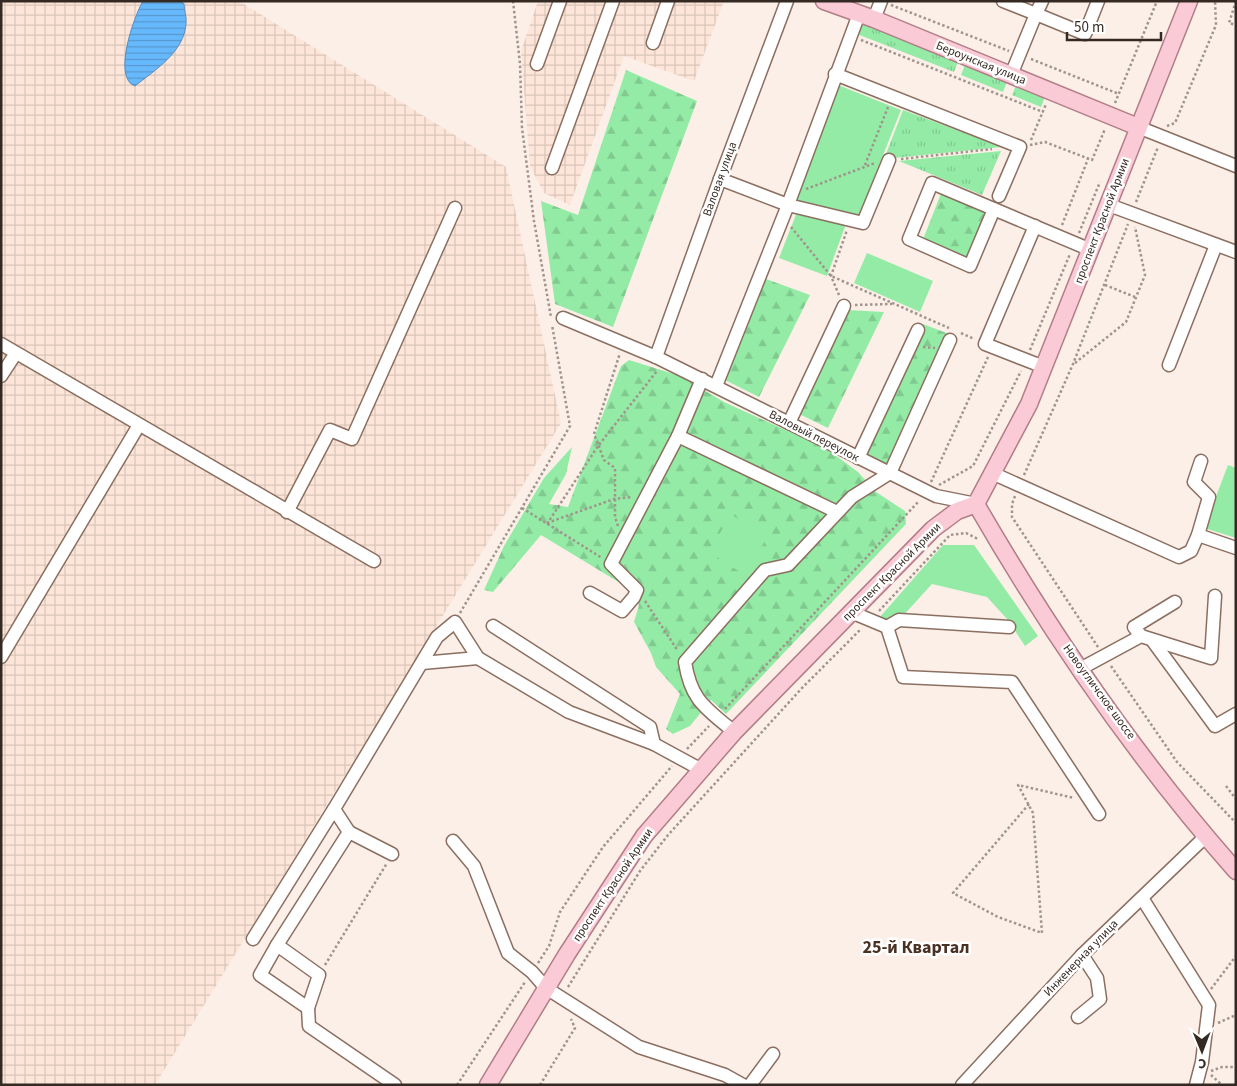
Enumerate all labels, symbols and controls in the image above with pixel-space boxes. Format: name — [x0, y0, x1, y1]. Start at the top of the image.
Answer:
scale bar — [1067, 10, 1161, 42]
text: 50 m — [1074, 17, 1104, 38]
street label: Бероунская улица — [933, 37, 1029, 89]
street label: Валовая улица — [699, 139, 741, 219]
street label: проспект Красной Армии — [1070, 156, 1134, 286]
street label: Валовый переулок — [766, 406, 862, 466]
street label: проспект Красной Армии — [839, 519, 945, 625]
street label: Новоугличское шоссе — [1059, 641, 1139, 743]
street label: проспект Красной Армии — [569, 825, 657, 945]
street label: Инженерная улица — [1040, 916, 1122, 1000]
district label: 25-й Квартал — [862, 935, 970, 960]
north arrow — [1177, 1026, 1227, 1076]
text: С — [1198, 1053, 1206, 1073]

